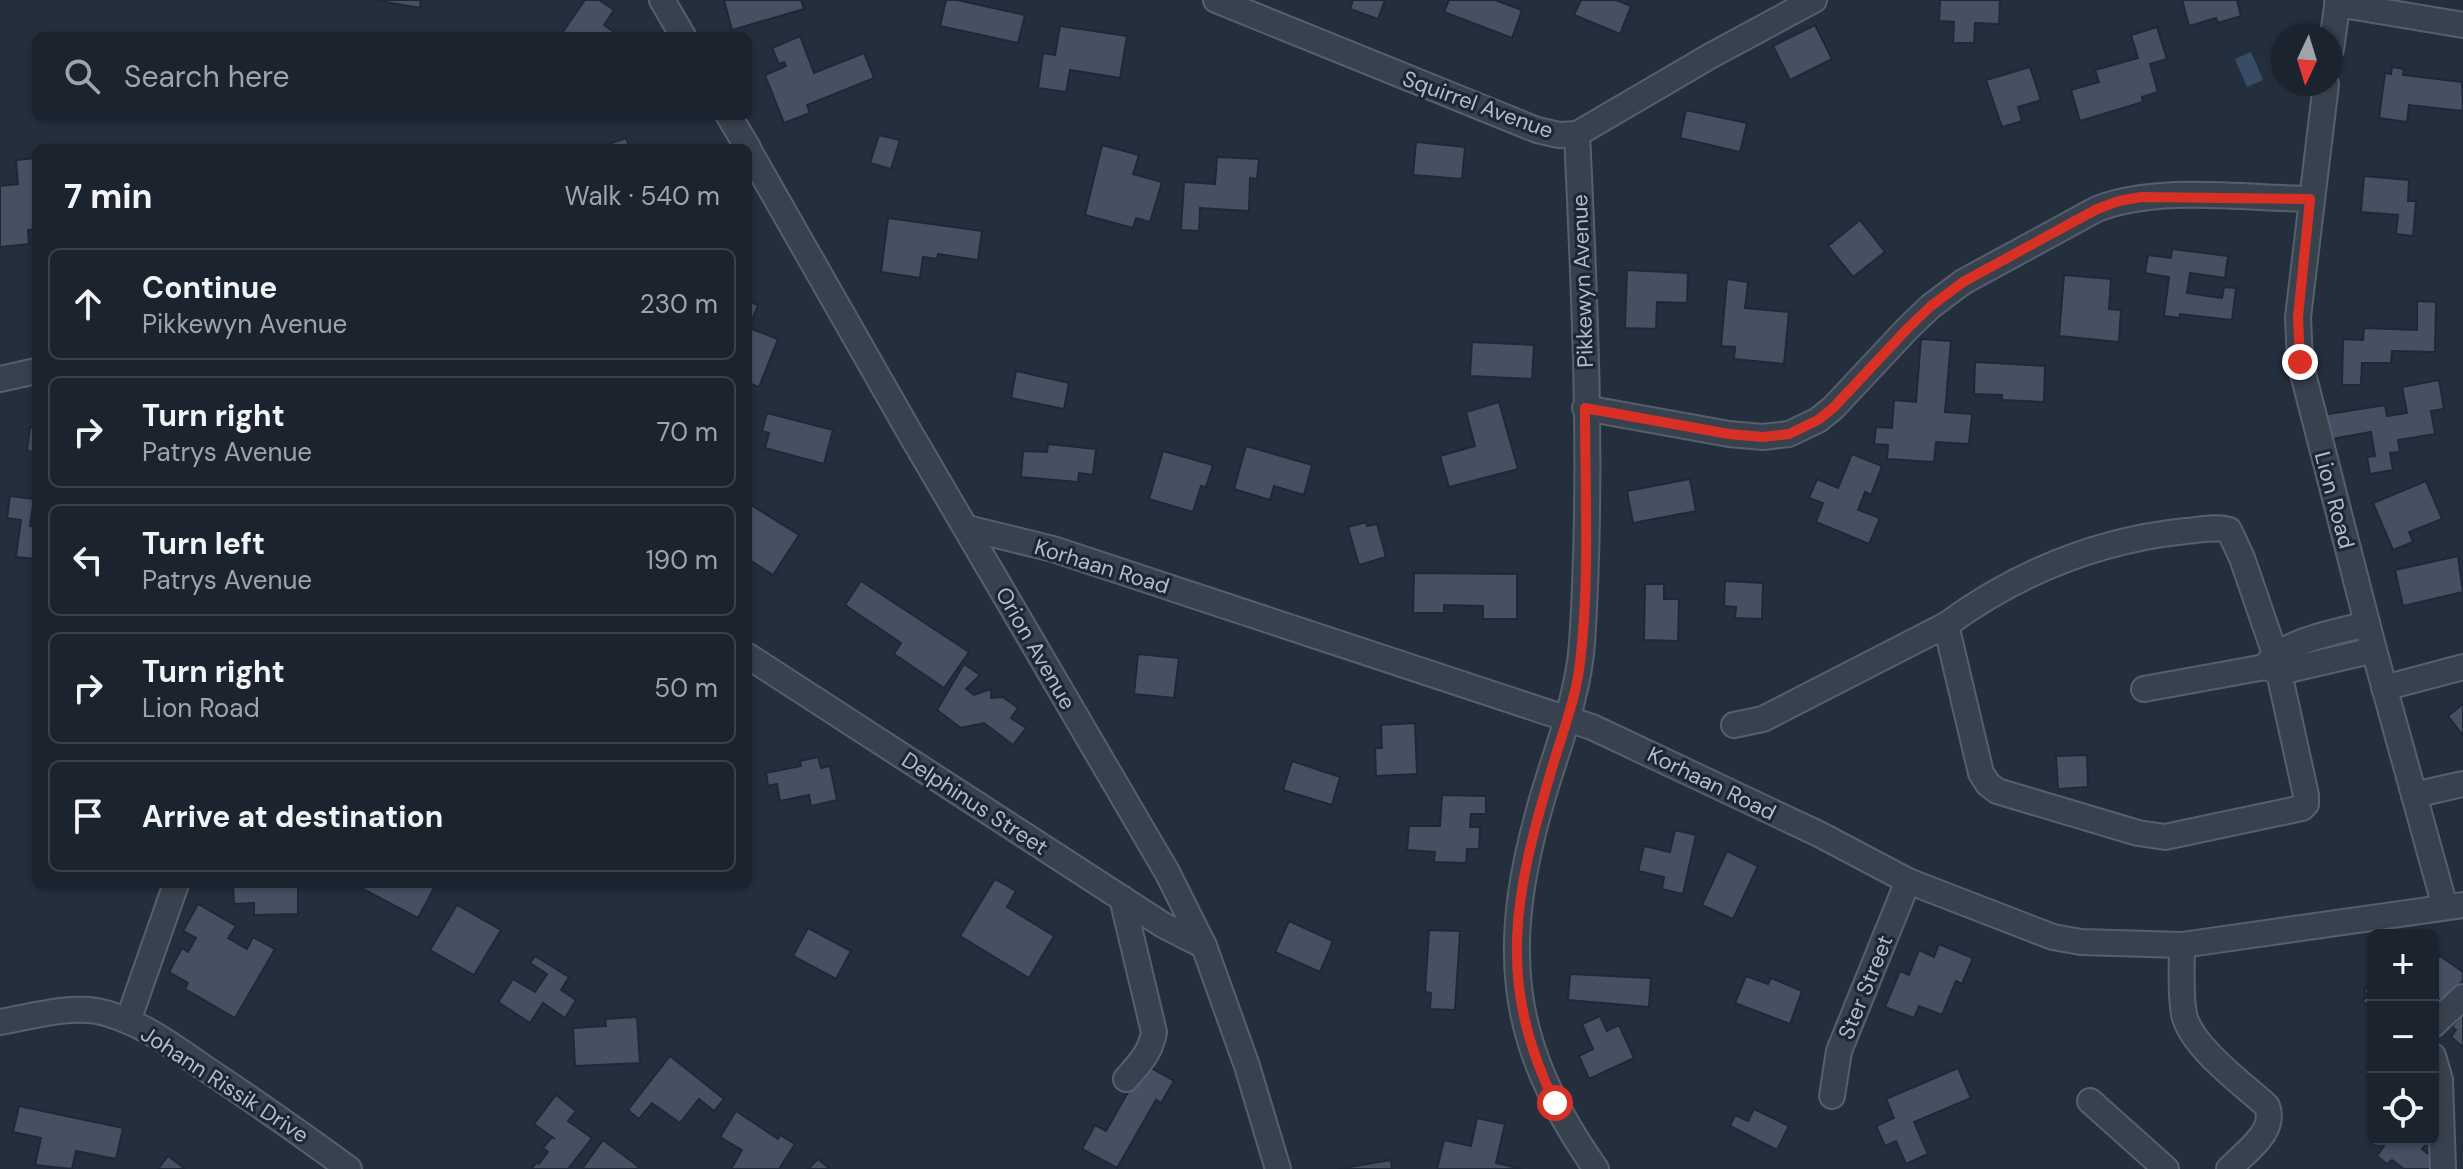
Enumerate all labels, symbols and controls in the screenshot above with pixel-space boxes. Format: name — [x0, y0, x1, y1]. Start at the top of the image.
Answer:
north arrow — [2271, 24, 2343, 96]
search box — [32, 32, 752, 120]
icon: search — [60, 54, 104, 98]
text: Search here — [124, 57, 290, 96]
street label: Squirrel Avenue — [1398, 64, 1557, 145]
text: 7 min — [64, 174, 153, 219]
text: Walk · 540 m — [565, 179, 720, 213]
street label: Pikkewyn Avenue — [1565, 194, 1600, 368]
text: Continue — [142, 268, 277, 307]
icon: ahead — [66, 282, 110, 326]
text: 230 m — [640, 287, 718, 321]
text: Pikkewyn Avenue — [142, 307, 347, 341]
route end — [2282, 344, 2318, 380]
text: Turn right — [142, 396, 285, 435]
icon: right — [66, 410, 110, 454]
text: 70 m — [657, 415, 718, 449]
text: Patrys Avenue — [142, 435, 312, 469]
street label: Lion Road — [2308, 448, 2361, 552]
text: Turn left — [142, 524, 265, 563]
street label: Korhaan Road — [1031, 532, 1173, 601]
icon: left — [66, 538, 110, 582]
text: 190 m — [646, 543, 718, 577]
text: Patrys Avenue — [142, 563, 312, 597]
street label: Orion Avenue — [989, 582, 1082, 715]
text: Turn right — [142, 652, 285, 691]
icon: right — [66, 666, 110, 710]
text: 50 m — [654, 671, 718, 705]
text: Lion Road — [142, 691, 260, 725]
street label: Korhaan Road — [1643, 740, 1781, 827]
street label: Delphinus Street — [896, 745, 1053, 862]
icon: arrive — [66, 794, 110, 838]
text: Arrive at destination — [142, 797, 443, 836]
map controls — [2367, 929, 2439, 1145]
button: + — [2367, 929, 2439, 1001]
street label: Ster Street — [1831, 931, 1899, 1044]
button: − — [2367, 1001, 2439, 1073]
street label: Johann Rissik Drive — [135, 1019, 314, 1150]
button: locate — [2367, 1073, 2439, 1145]
route start — [1537, 1085, 1573, 1121]

